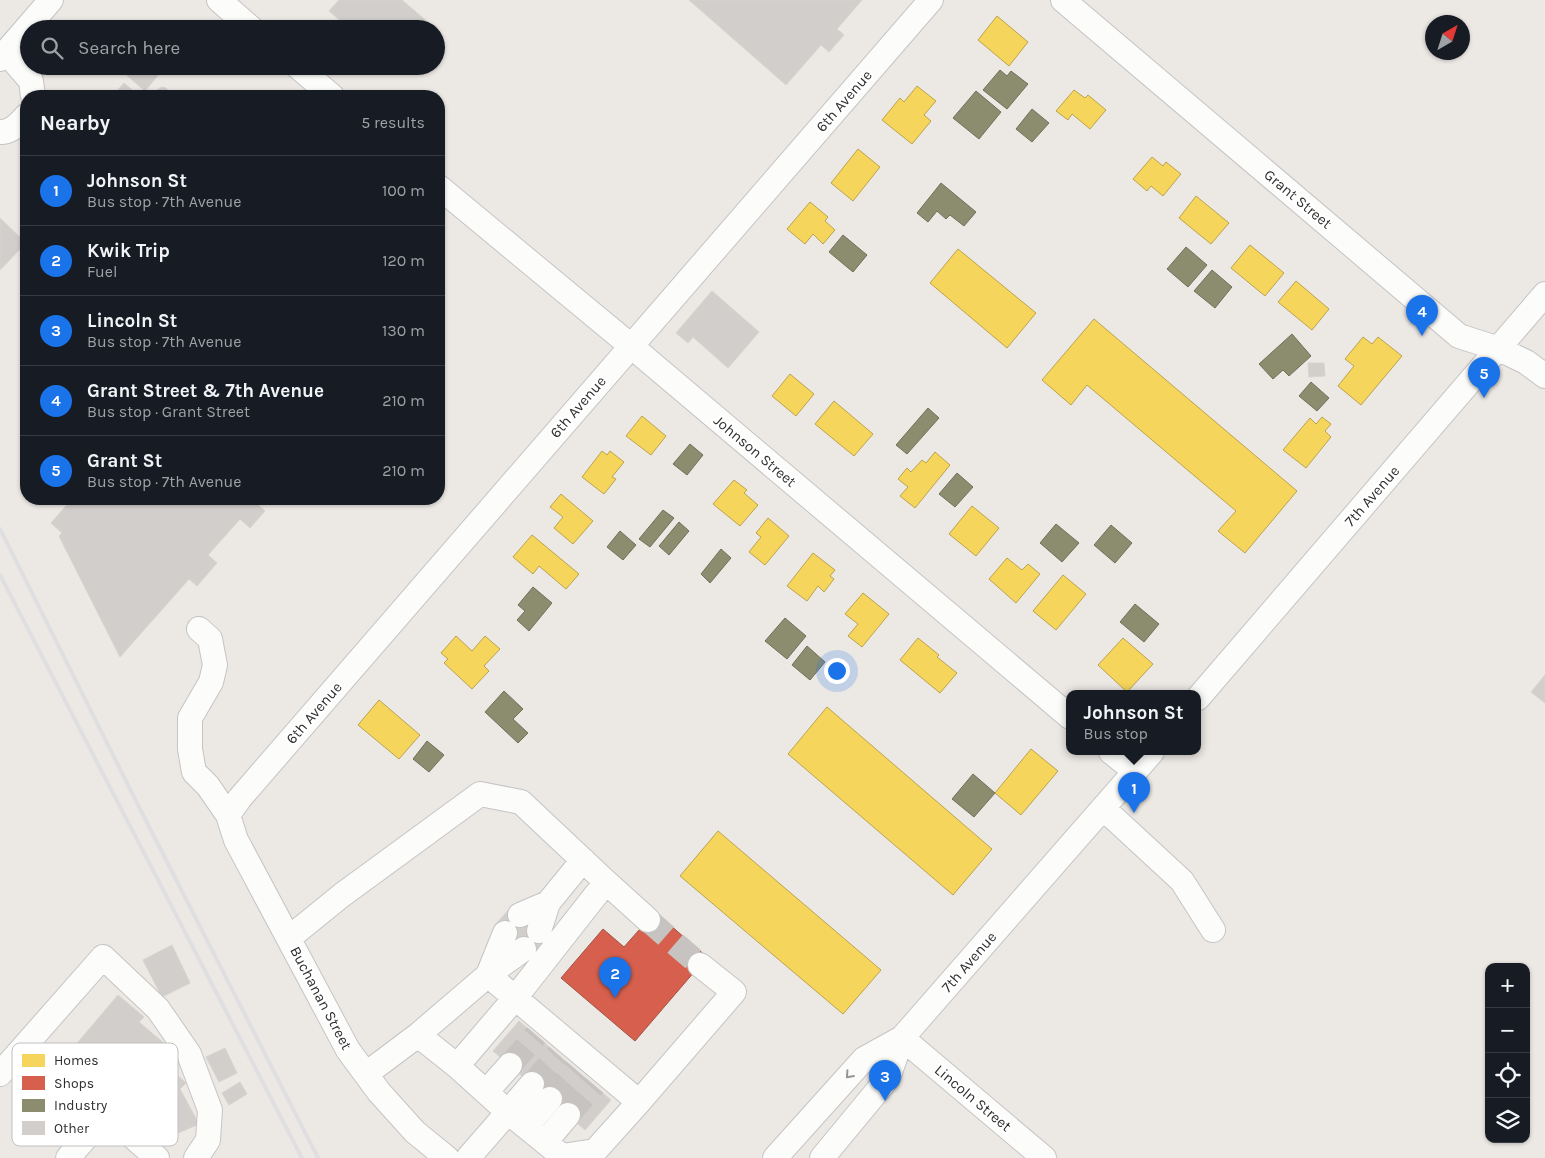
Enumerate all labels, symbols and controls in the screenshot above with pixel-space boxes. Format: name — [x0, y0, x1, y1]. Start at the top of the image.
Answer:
north arrow — [1425, 15, 1470, 60]
search box — [20, 20, 445, 75]
icon: search — [38, 34, 66, 62]
text: Search here — [78, 37, 180, 59]
street label: 6th Avenue — [812, 66, 876, 136]
text: Nearby — [40, 111, 110, 135]
text: 5 results — [361, 113, 425, 132]
street label: Grant Street — [1261, 166, 1336, 233]
text: Johnson St — [87, 170, 187, 192]
text: 1 — [53, 181, 59, 200]
text: 100 m — [382, 181, 425, 200]
text: Bus stop · 7th Avenue — [87, 192, 241, 211]
text: Kwik Trip — [87, 240, 170, 262]
text: 2 — [51, 251, 61, 270]
text: 120 m — [382, 251, 425, 270]
text: Fuel — [87, 262, 117, 281]
pin: 4 — [1406, 295, 1438, 336]
text: Lincoln St — [87, 310, 177, 332]
text: 3 — [51, 321, 61, 340]
text: 130 m — [382, 321, 425, 340]
text: Bus stop · 7th Avenue — [87, 332, 241, 351]
pin: 5 — [1468, 357, 1500, 398]
street label: 6th Avenue — [546, 372, 610, 442]
text: Grant Street & 7th Avenue — [87, 380, 324, 402]
text: 4 — [51, 391, 61, 410]
text: 210 m — [382, 391, 425, 410]
text: Bus stop · Grant Street — [87, 402, 250, 421]
street label: Johnson Street — [710, 411, 800, 491]
text: Grant St — [87, 450, 162, 472]
text: 5 — [51, 461, 61, 480]
text: 210 m — [382, 461, 425, 480]
street label: 7th Avenue — [1341, 462, 1403, 530]
text: Bus stop · 7th Avenue — [87, 472, 241, 491]
your location — [824, 658, 850, 684]
street label: 6th Avenue — [282, 678, 346, 748]
popup — [1066, 690, 1201, 755]
text: Johnson St — [1084, 702, 1183, 724]
text: Bus stop — [1084, 724, 1148, 743]
pin: 1 — [1118, 772, 1150, 813]
street label: 7th Avenue — [938, 928, 1000, 996]
street label: Buchanan Street — [286, 943, 356, 1053]
pin: 2 — [599, 957, 631, 998]
map controls — [1485, 963, 1530, 1143]
button: + — [1485, 963, 1530, 1008]
button: − — [1485, 1008, 1530, 1053]
legend — [12, 1043, 178, 1146]
text: Homes — [54, 1052, 99, 1069]
button: locate — [1485, 1053, 1530, 1098]
pin: 3 — [869, 1060, 901, 1101]
street label: Lincoln Street — [931, 1061, 1015, 1135]
one-way arrow — [846, 1070, 855, 1079]
text: Shops — [54, 1075, 94, 1092]
text: Industry — [54, 1097, 108, 1114]
button: layers — [1485, 1098, 1530, 1143]
text: Other — [54, 1120, 90, 1137]

